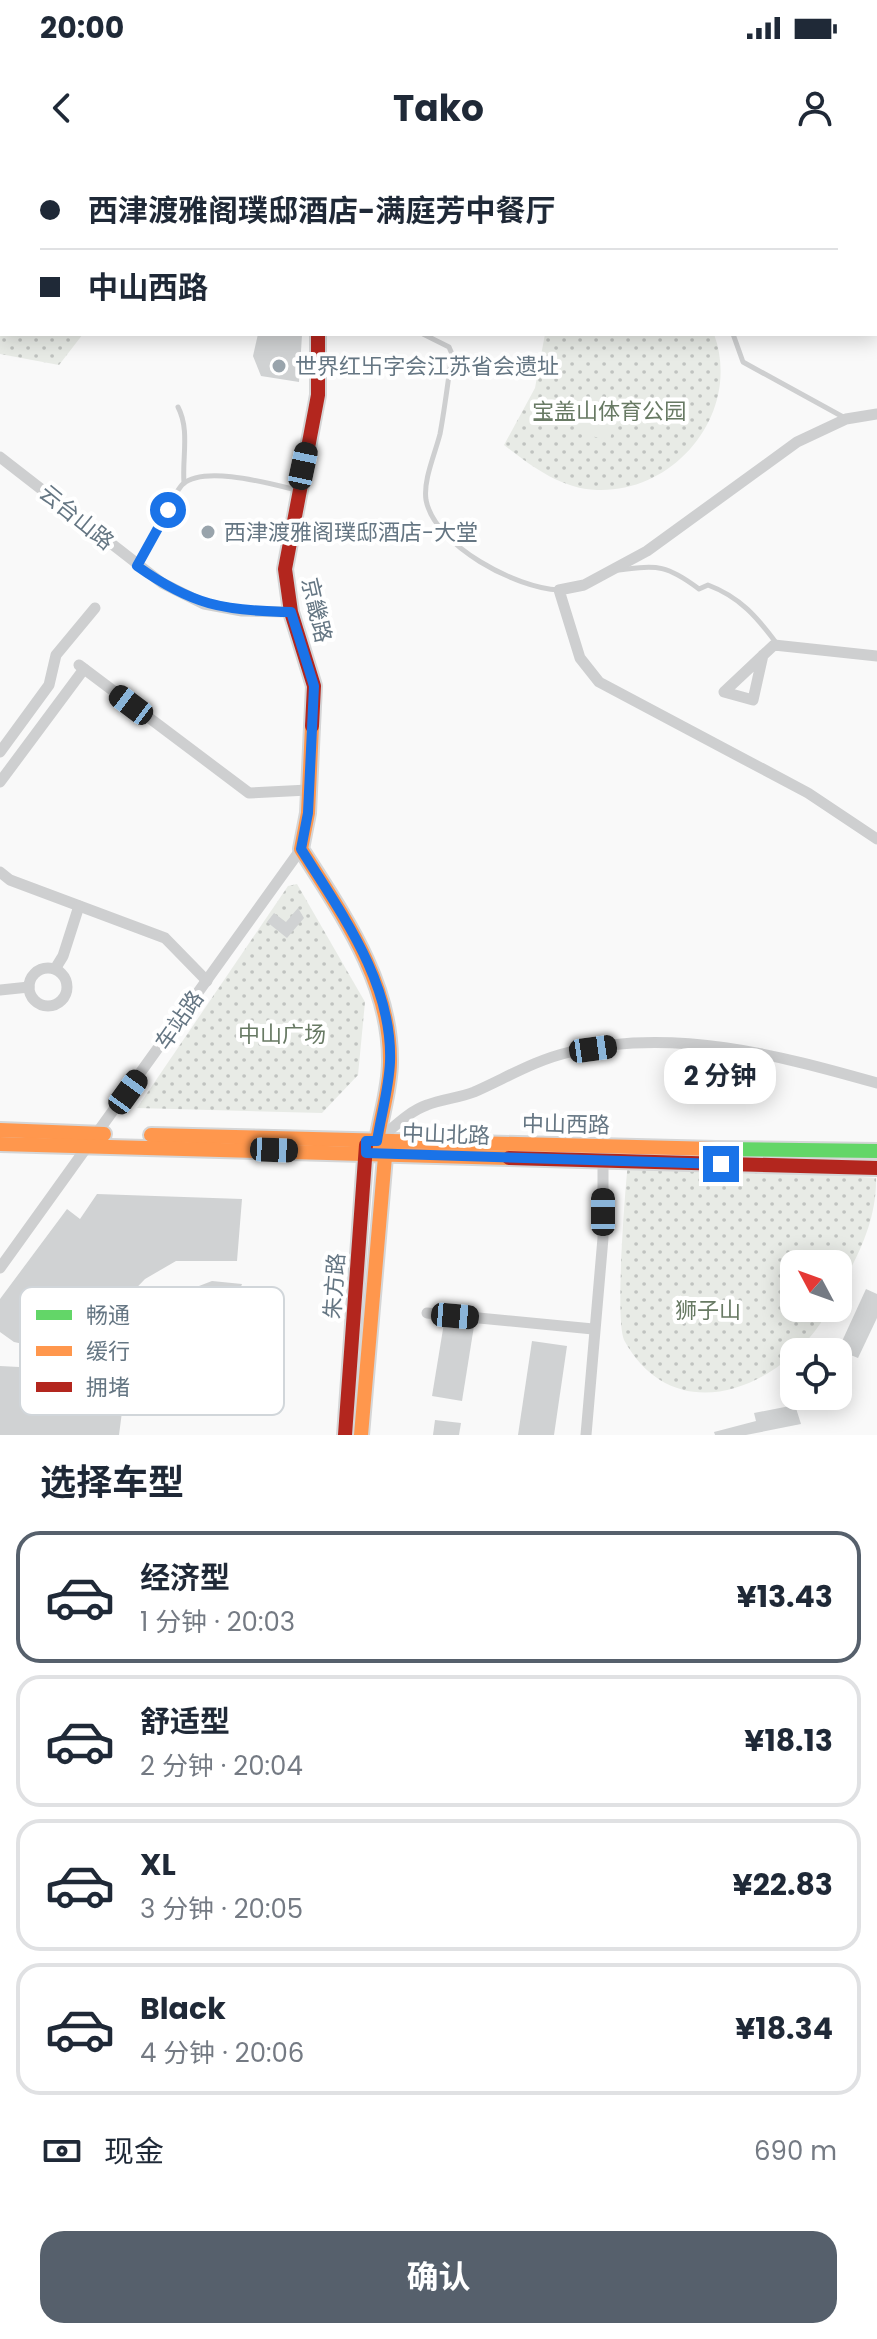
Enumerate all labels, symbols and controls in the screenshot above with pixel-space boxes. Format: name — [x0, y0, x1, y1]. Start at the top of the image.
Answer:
text: 20:00 — [40, 6, 124, 49]
text: Tako — [393, 83, 484, 134]
icon: back — [40, 86, 84, 130]
icon: person — [793, 86, 837, 130]
text: 西津渡雅阁璞邸酒店-满庭芳中餐厅 — [88, 189, 555, 232]
text: 中山西路 — [88, 266, 208, 309]
place label: 世界红卐字会江苏省会遗址 — [295, 351, 559, 382]
marker: 世界红卐字会江苏省会遗址 — [270, 357, 288, 375]
park label: 宝盖山体育公园 — [532, 396, 686, 427]
car — [286, 440, 320, 492]
street label: 云台山路 — [33, 478, 121, 557]
route start — [150, 492, 186, 528]
place label: 西津渡雅阁璞邸酒店-大堂 — [224, 517, 478, 548]
marker: 西津渡雅阁璞邸酒店-大堂 — [199, 523, 217, 541]
street label: 京畿路 — [294, 574, 339, 646]
car — [105, 681, 157, 729]
street label: 车站路 — [148, 984, 211, 1056]
park label: 中山广场 — [238, 1019, 326, 1050]
car — [568, 1034, 618, 1064]
callout: 2 分钟 — [665, 1048, 777, 1104]
text: 2 分钟 — [684, 1058, 756, 1094]
car — [104, 1066, 152, 1118]
street label: 中山西路 — [522, 1108, 610, 1141]
street label: 中山北路 — [401, 1117, 491, 1152]
car — [250, 1137, 298, 1163]
route end — [703, 1146, 739, 1182]
car — [591, 1188, 615, 1236]
north arrow — [780, 1250, 852, 1322]
map controls — [780, 1250, 852, 1410]
street label: 朱方路 — [317, 1252, 352, 1320]
legend — [20, 1287, 284, 1415]
park label: 狮子山 — [675, 1295, 741, 1326]
text: 畅通 — [86, 1300, 130, 1331]
car — [430, 1302, 480, 1330]
text: 缓行 — [86, 1336, 130, 1367]
button: locate — [780, 1338, 852, 1410]
text: 拥堵 — [86, 1372, 130, 1403]
text: 选择车型 — [40, 1457, 184, 1508]
text: 经济型 — [140, 1556, 230, 1599]
icon: car — [44, 1561, 116, 1633]
text: ¥13.43 — [737, 1575, 833, 1618]
text: 1 分钟 · 20:03 — [140, 1604, 295, 1640]
text: 舒适型 — [140, 1700, 230, 1743]
icon: car — [44, 1705, 116, 1777]
text: ¥18.13 — [744, 1719, 833, 1762]
text: 2 分钟 · 20:04 — [140, 1748, 303, 1784]
text: XL — [140, 1843, 176, 1886]
icon: car — [44, 1849, 116, 1921]
text: ¥22.83 — [733, 1863, 833, 1906]
text: 3 分钟 · 20:05 — [140, 1891, 303, 1927]
text: Black — [140, 1987, 226, 2030]
icon: car — [44, 1993, 116, 2065]
text: ¥18.34 — [735, 2007, 833, 2050]
text: 4 分钟 · 20:06 — [140, 2035, 304, 2071]
icon: cash — [40, 2129, 84, 2173]
text: 现金 — [104, 2130, 164, 2173]
text: 690 m — [754, 2133, 837, 2169]
button: 确认 — [40, 2231, 837, 2323]

